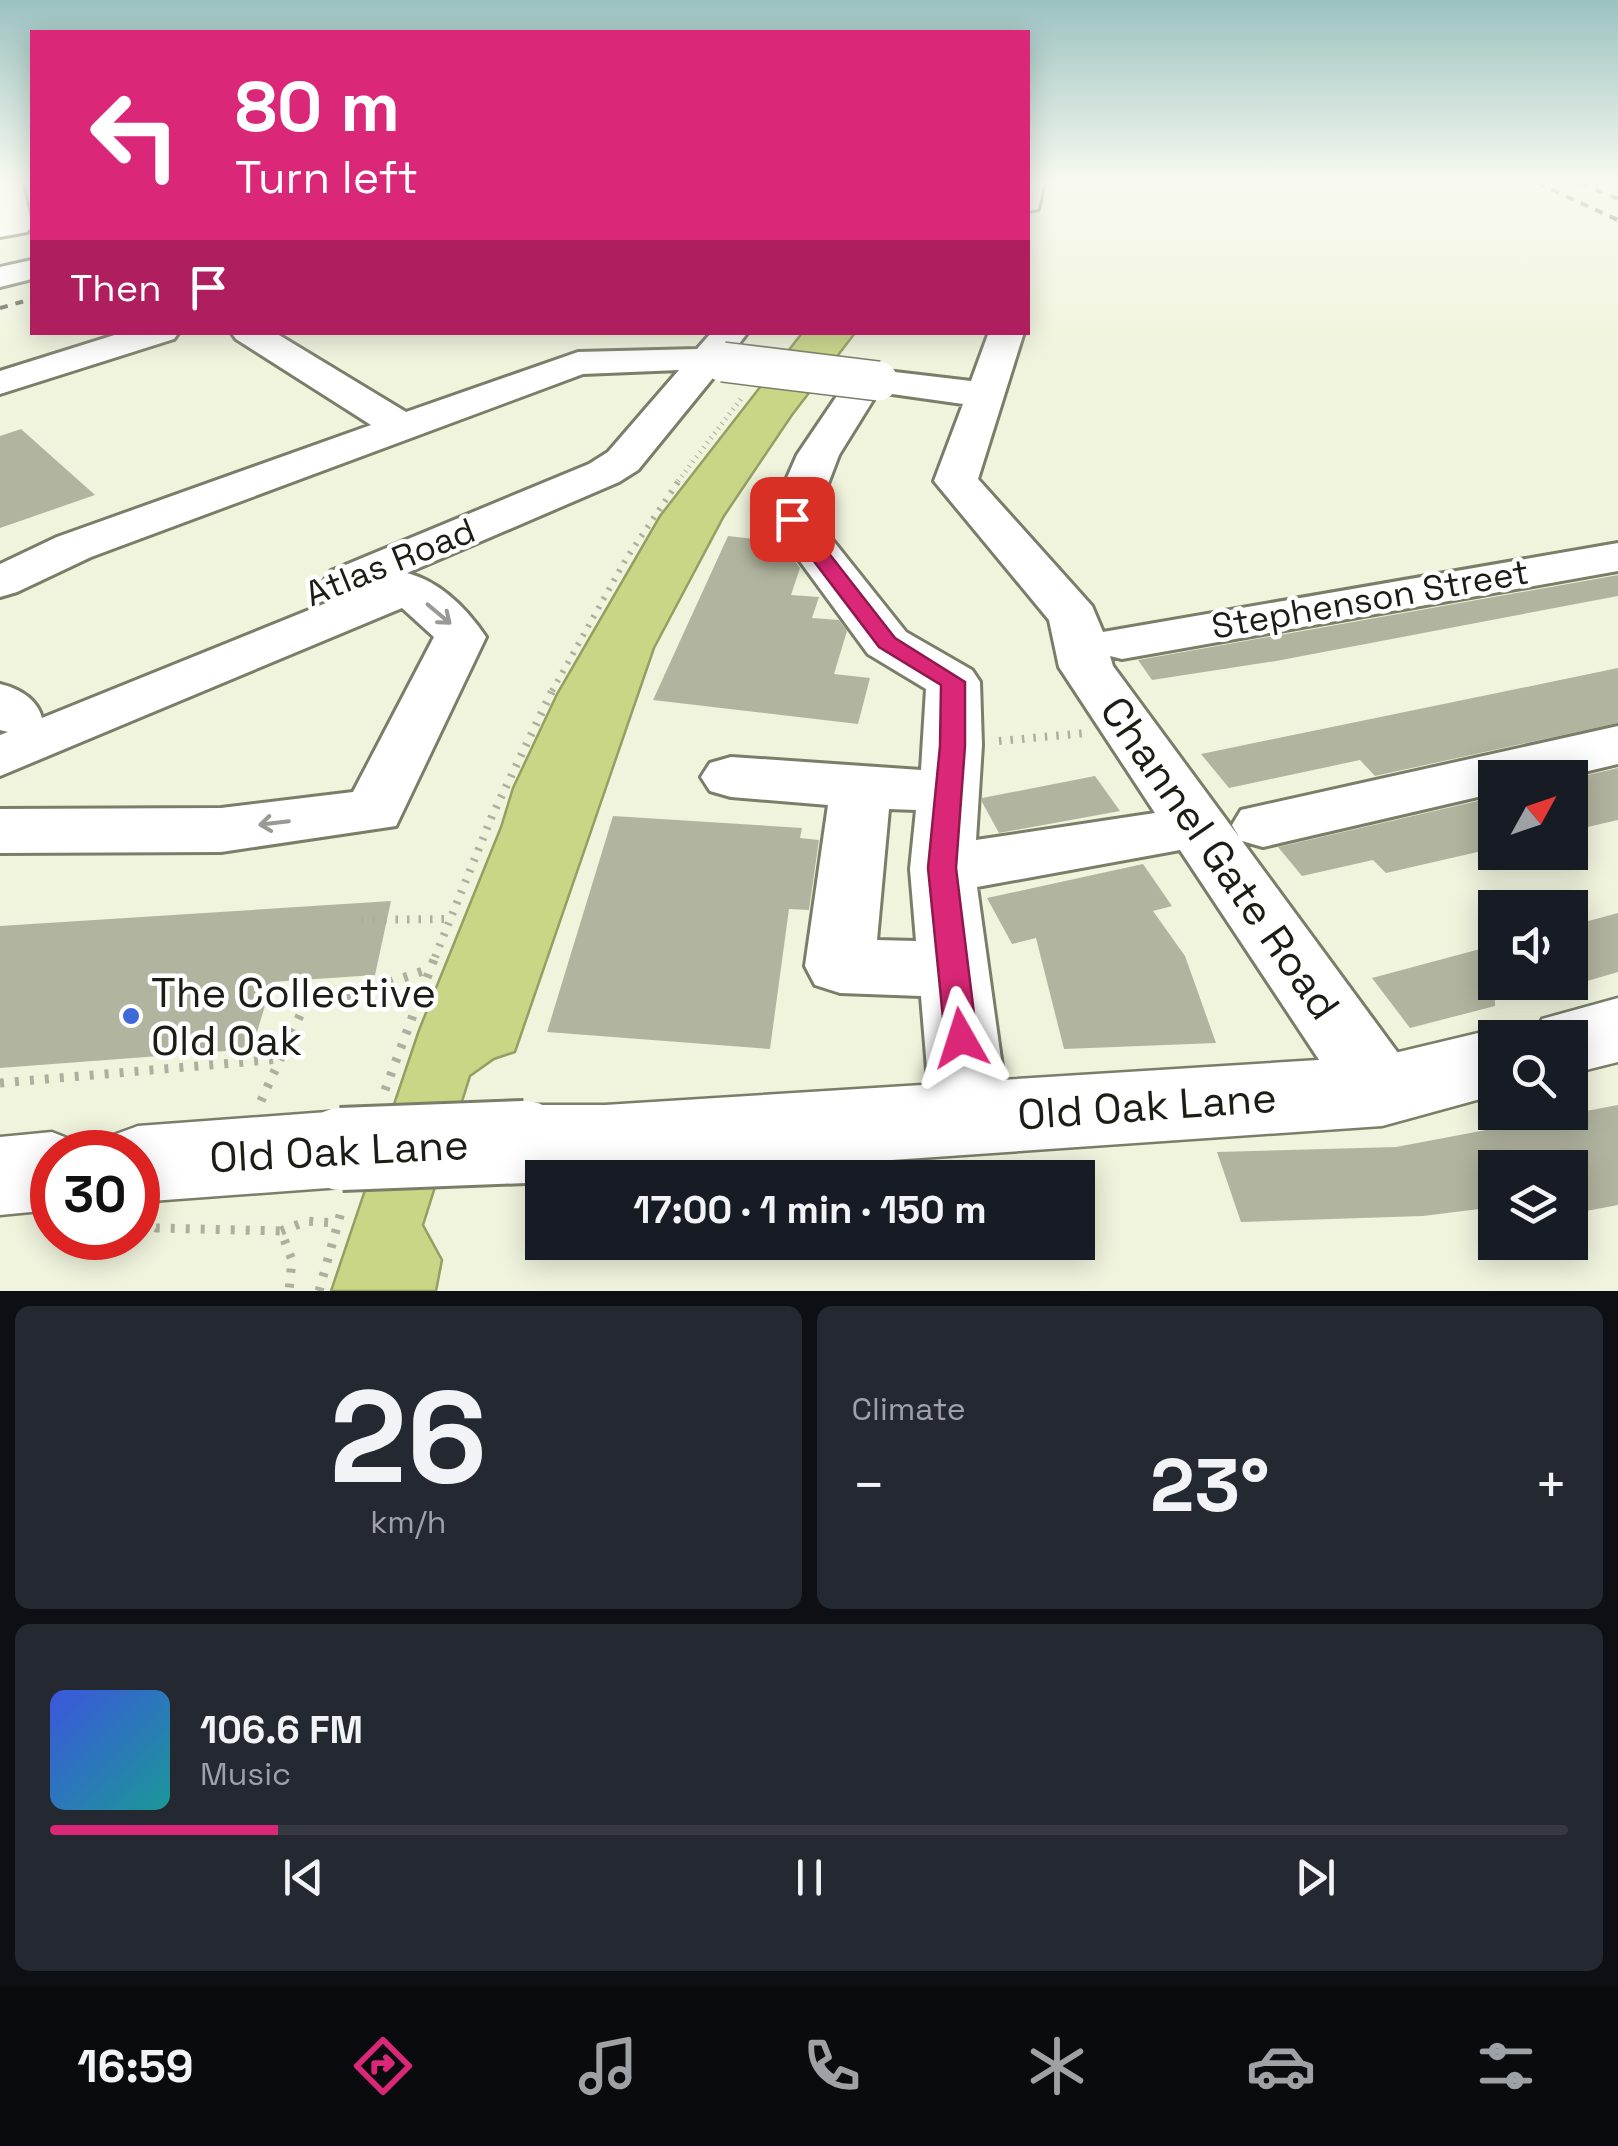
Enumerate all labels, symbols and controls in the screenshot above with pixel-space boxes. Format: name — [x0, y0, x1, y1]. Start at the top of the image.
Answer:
text: 80 m — [235, 62, 400, 151]
icon: left — [70, 70, 200, 200]
text: Turn left — [235, 149, 418, 206]
icon: arrive — [181, 260, 236, 315]
text: Then — [70, 264, 161, 312]
pin — [750, 477, 835, 562]
icon: arrive — [765, 492, 820, 547]
street label: Atlas Road — [299, 508, 481, 616]
street label: Stephenson Street — [1208, 549, 1532, 649]
one-way arrow — [426, 603, 452, 625]
street label: Channel Gate Road — [1089, 686, 1351, 1030]
north arrow — [1478, 760, 1588, 870]
map controls — [1478, 760, 1588, 1260]
one-way arrow — [259, 814, 291, 833]
button: sound — [1478, 890, 1588, 1000]
place label: The Collective Old Oak — [151, 966, 436, 1067]
position arrow — [909, 986, 1013, 1090]
marker: The Collective Old Oak — [120, 1005, 142, 1027]
button: search — [1478, 1020, 1588, 1130]
street label: Old Oak Lane — [1016, 1071, 1278, 1141]
street label: Old Oak Lane — [208, 1118, 470, 1184]
speed limit sign: 30 — [30, 1130, 160, 1260]
button: layers — [1478, 1150, 1588, 1260]
text: 17:00 · 1 min · 150 m — [633, 1186, 987, 1234]
text: 26 — [329, 1354, 487, 1520]
text: Climate — [852, 1389, 966, 1429]
text: 23° — [1150, 1437, 1270, 1533]
text: − — [852, 1450, 886, 1520]
text: + — [1534, 1450, 1568, 1520]
text: km/h — [370, 1502, 446, 1542]
text: 106.6 FM — [200, 1706, 363, 1754]
text: Music — [200, 1754, 291, 1794]
icon: previous — [276, 1850, 331, 1905]
icon: pause — [782, 1850, 837, 1905]
icon: next — [1288, 1850, 1343, 1905]
icon: directions — [348, 2031, 418, 2101]
icon: music — [573, 2031, 643, 2101]
icon: phone — [797, 2031, 867, 2101]
icon: climate — [1022, 2031, 1092, 2101]
icon: car — [1246, 2031, 1316, 2101]
icon: filters — [1471, 2031, 1541, 2101]
text: 16:59 — [77, 2038, 194, 2095]

